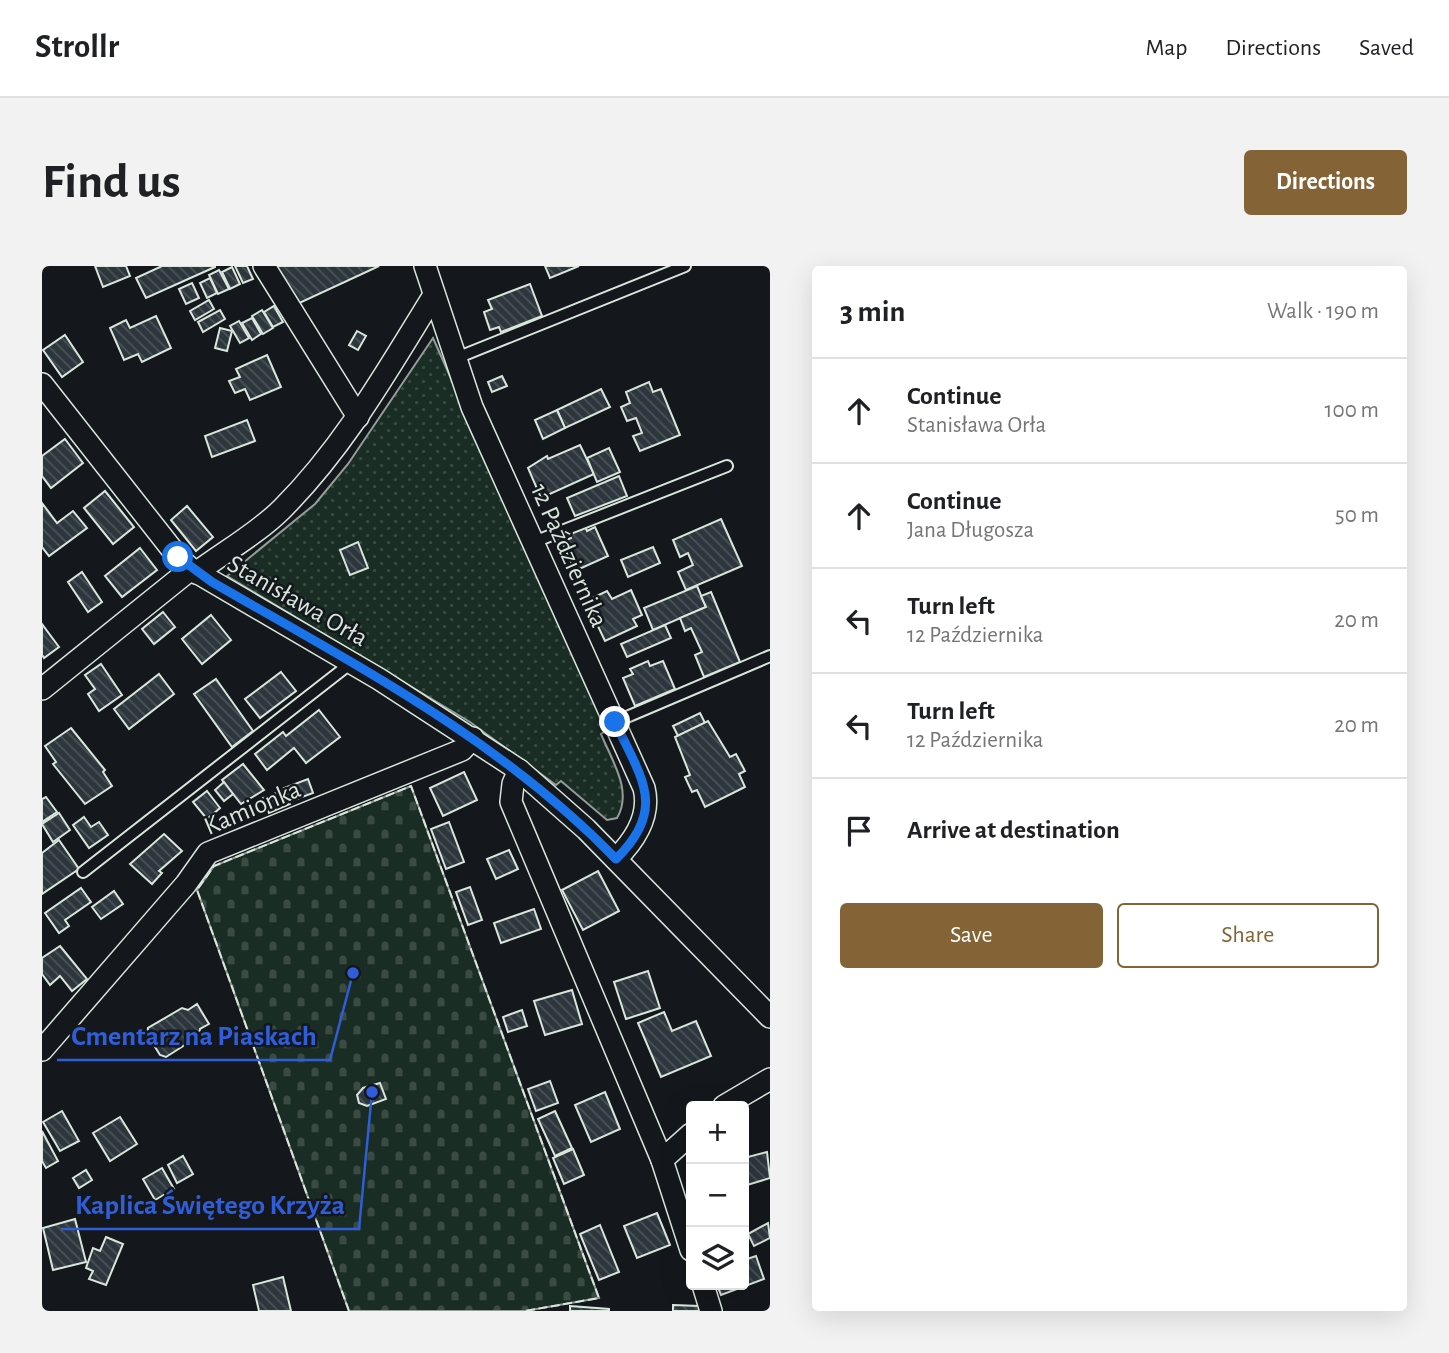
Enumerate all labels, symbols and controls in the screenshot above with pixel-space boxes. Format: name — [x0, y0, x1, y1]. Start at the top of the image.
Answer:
text: Strollr — [35, 31, 119, 64]
text: Map — [1145, 36, 1187, 60]
text: Directions — [1225, 36, 1321, 60]
text: Saved — [1359, 36, 1414, 60]
button: Directions — [1244, 150, 1407, 215]
text: Find us — [42, 158, 181, 207]
text: 3 min — [840, 297, 905, 327]
text: Walk · 190 m — [1267, 300, 1379, 323]
text: Continue — [907, 383, 1002, 409]
icon: ahead — [840, 392, 878, 430]
text: 100 m — [1325, 399, 1379, 422]
text: Stanisława Orła — [907, 414, 1046, 437]
street label: 12 Października — [526, 480, 612, 631]
text: Continue — [907, 488, 1002, 514]
icon: ahead — [840, 497, 878, 535]
text: 50 m — [1335, 504, 1379, 527]
text: Jana Długosza — [907, 519, 1034, 542]
route start — [162, 541, 193, 572]
street label: Stanisława Orła — [223, 550, 372, 651]
text: Turn left — [907, 593, 995, 619]
icon: left — [840, 602, 878, 640]
text: 20 m — [1334, 609, 1379, 632]
text: 12 Października — [907, 624, 1043, 647]
text: Turn left — [907, 698, 995, 724]
route end — [599, 706, 630, 737]
icon: left — [840, 707, 878, 745]
text: 20 m — [1334, 714, 1379, 737]
text: 12 Października — [907, 729, 1043, 752]
street label: Kamionka — [200, 776, 304, 840]
icon: arrive — [840, 812, 878, 850]
text: Arrive at destination — [907, 817, 1120, 843]
button: Save — [840, 903, 1103, 968]
button: Share — [1117, 903, 1379, 968]
callout: Cmentarz na Piaskach — [57, 1011, 330, 1060]
text: Cmentarz na Piaskach — [71, 1023, 317, 1051]
map controls — [686, 1101, 749, 1290]
button: + — [686, 1101, 749, 1164]
button: − — [686, 1164, 749, 1227]
callout: Kaplica Świętego Krzyża — [61, 1180, 359, 1229]
text: Kaplica Świętego Krzyża — [75, 1189, 345, 1220]
button: layers — [686, 1227, 749, 1290]

